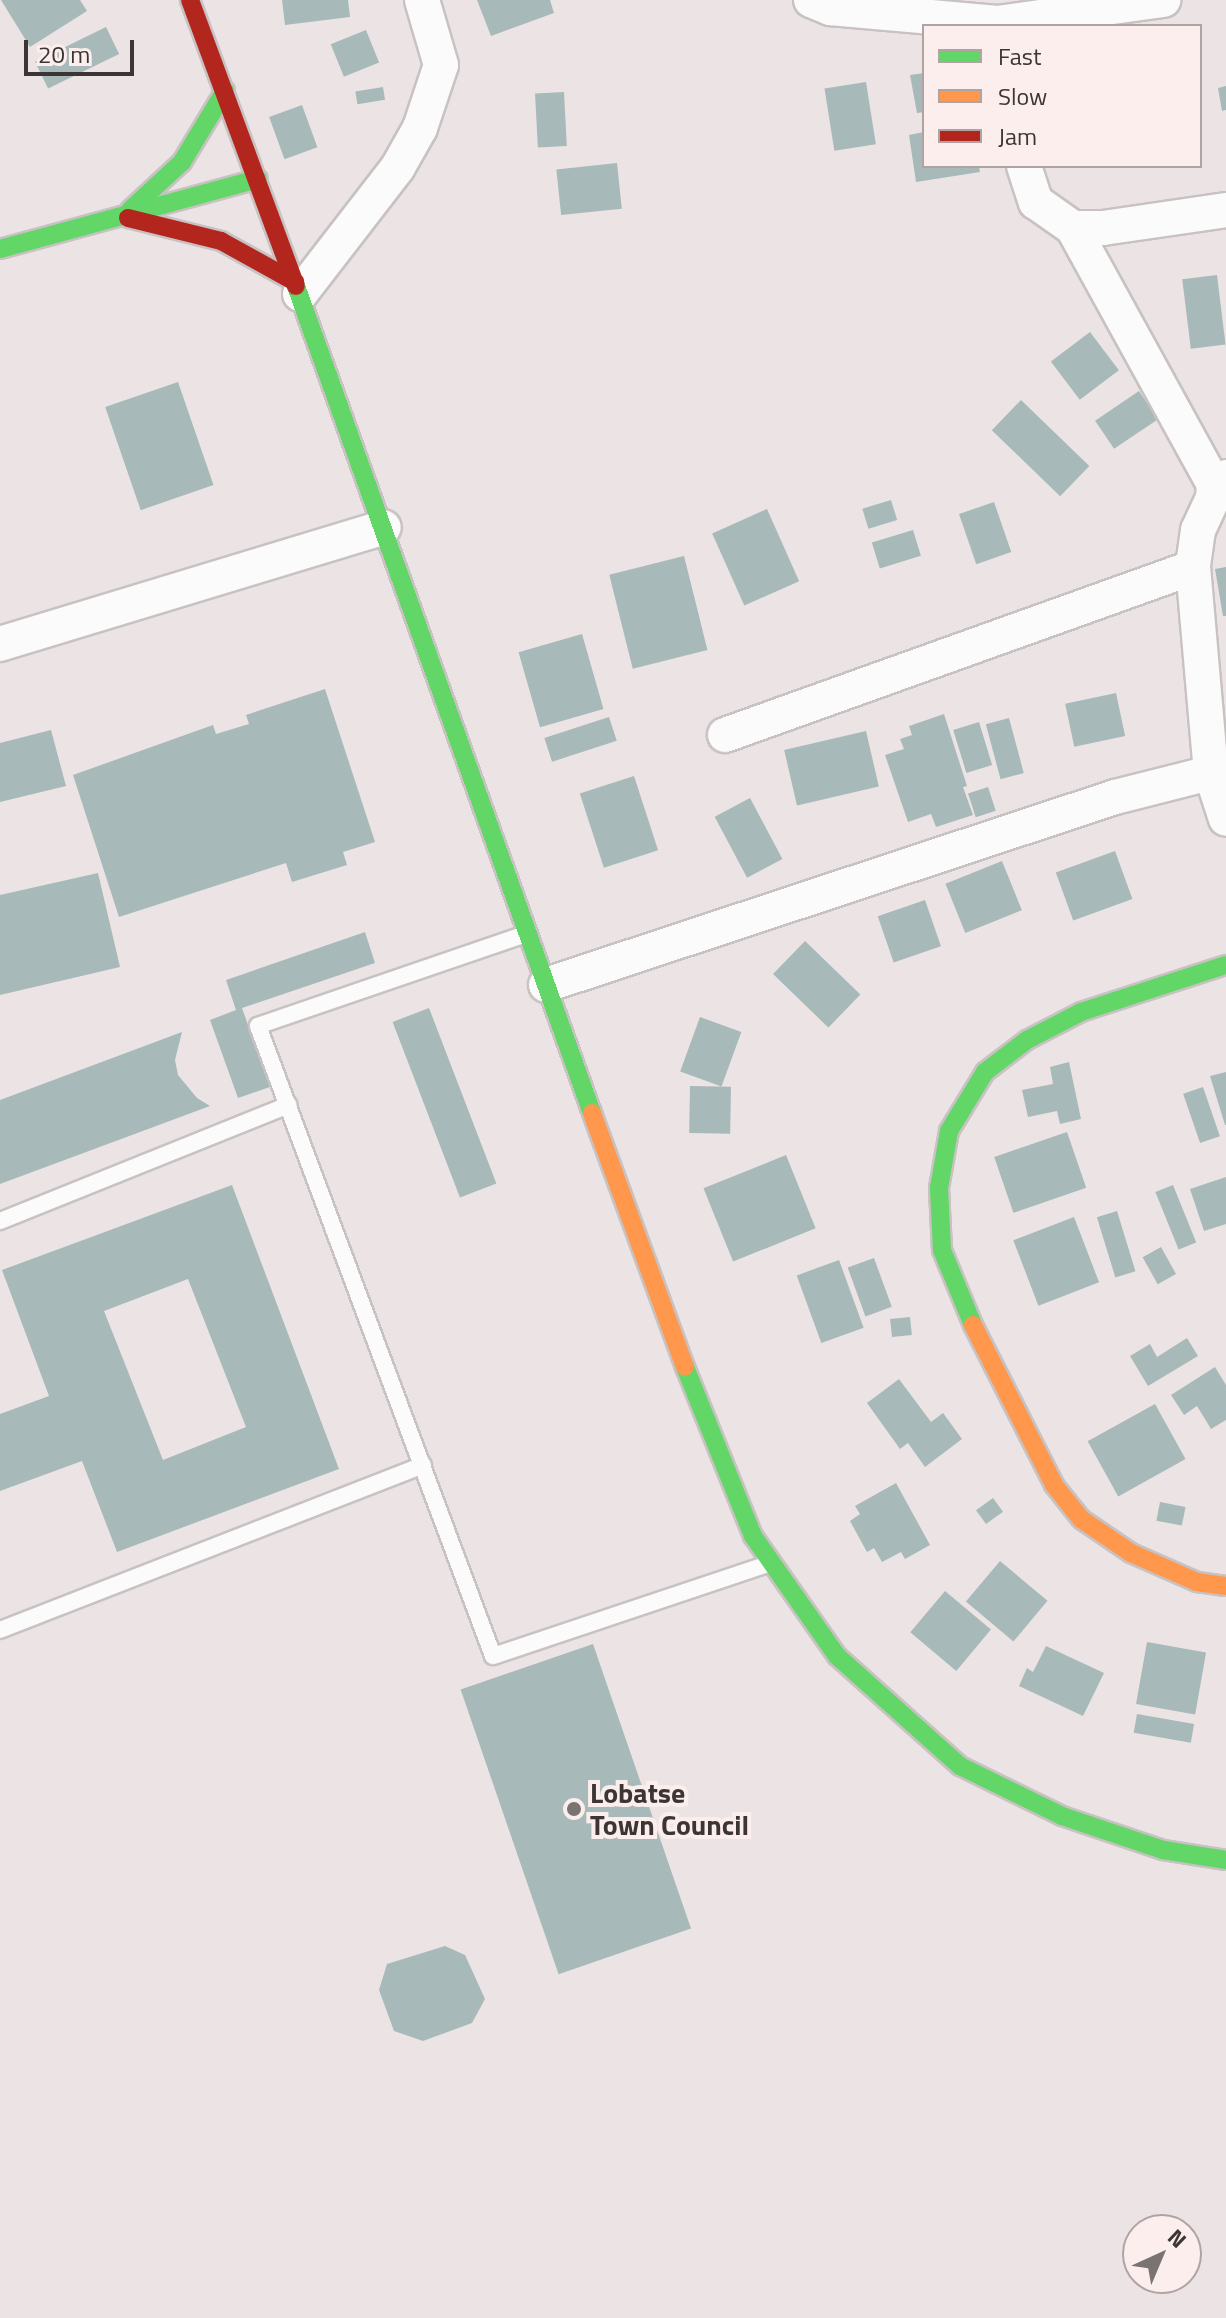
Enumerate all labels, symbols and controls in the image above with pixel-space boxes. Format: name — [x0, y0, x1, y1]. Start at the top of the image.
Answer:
scale bar — [28, 24, 138, 74]
legend — [922, 24, 1202, 168]
text: 20 m — [38, 36, 90, 72]
text: Fast — [998, 38, 1041, 74]
text: Slow — [998, 78, 1047, 114]
text: Jam — [998, 118, 1037, 154]
place label: Lobatse Town Council — [590, 1776, 749, 1842]
marker: Lobatse Town Council — [565, 1800, 583, 1818]
north arrow — [1122, 2214, 1202, 2294]
text: N — [1160, 2221, 1195, 2256]

